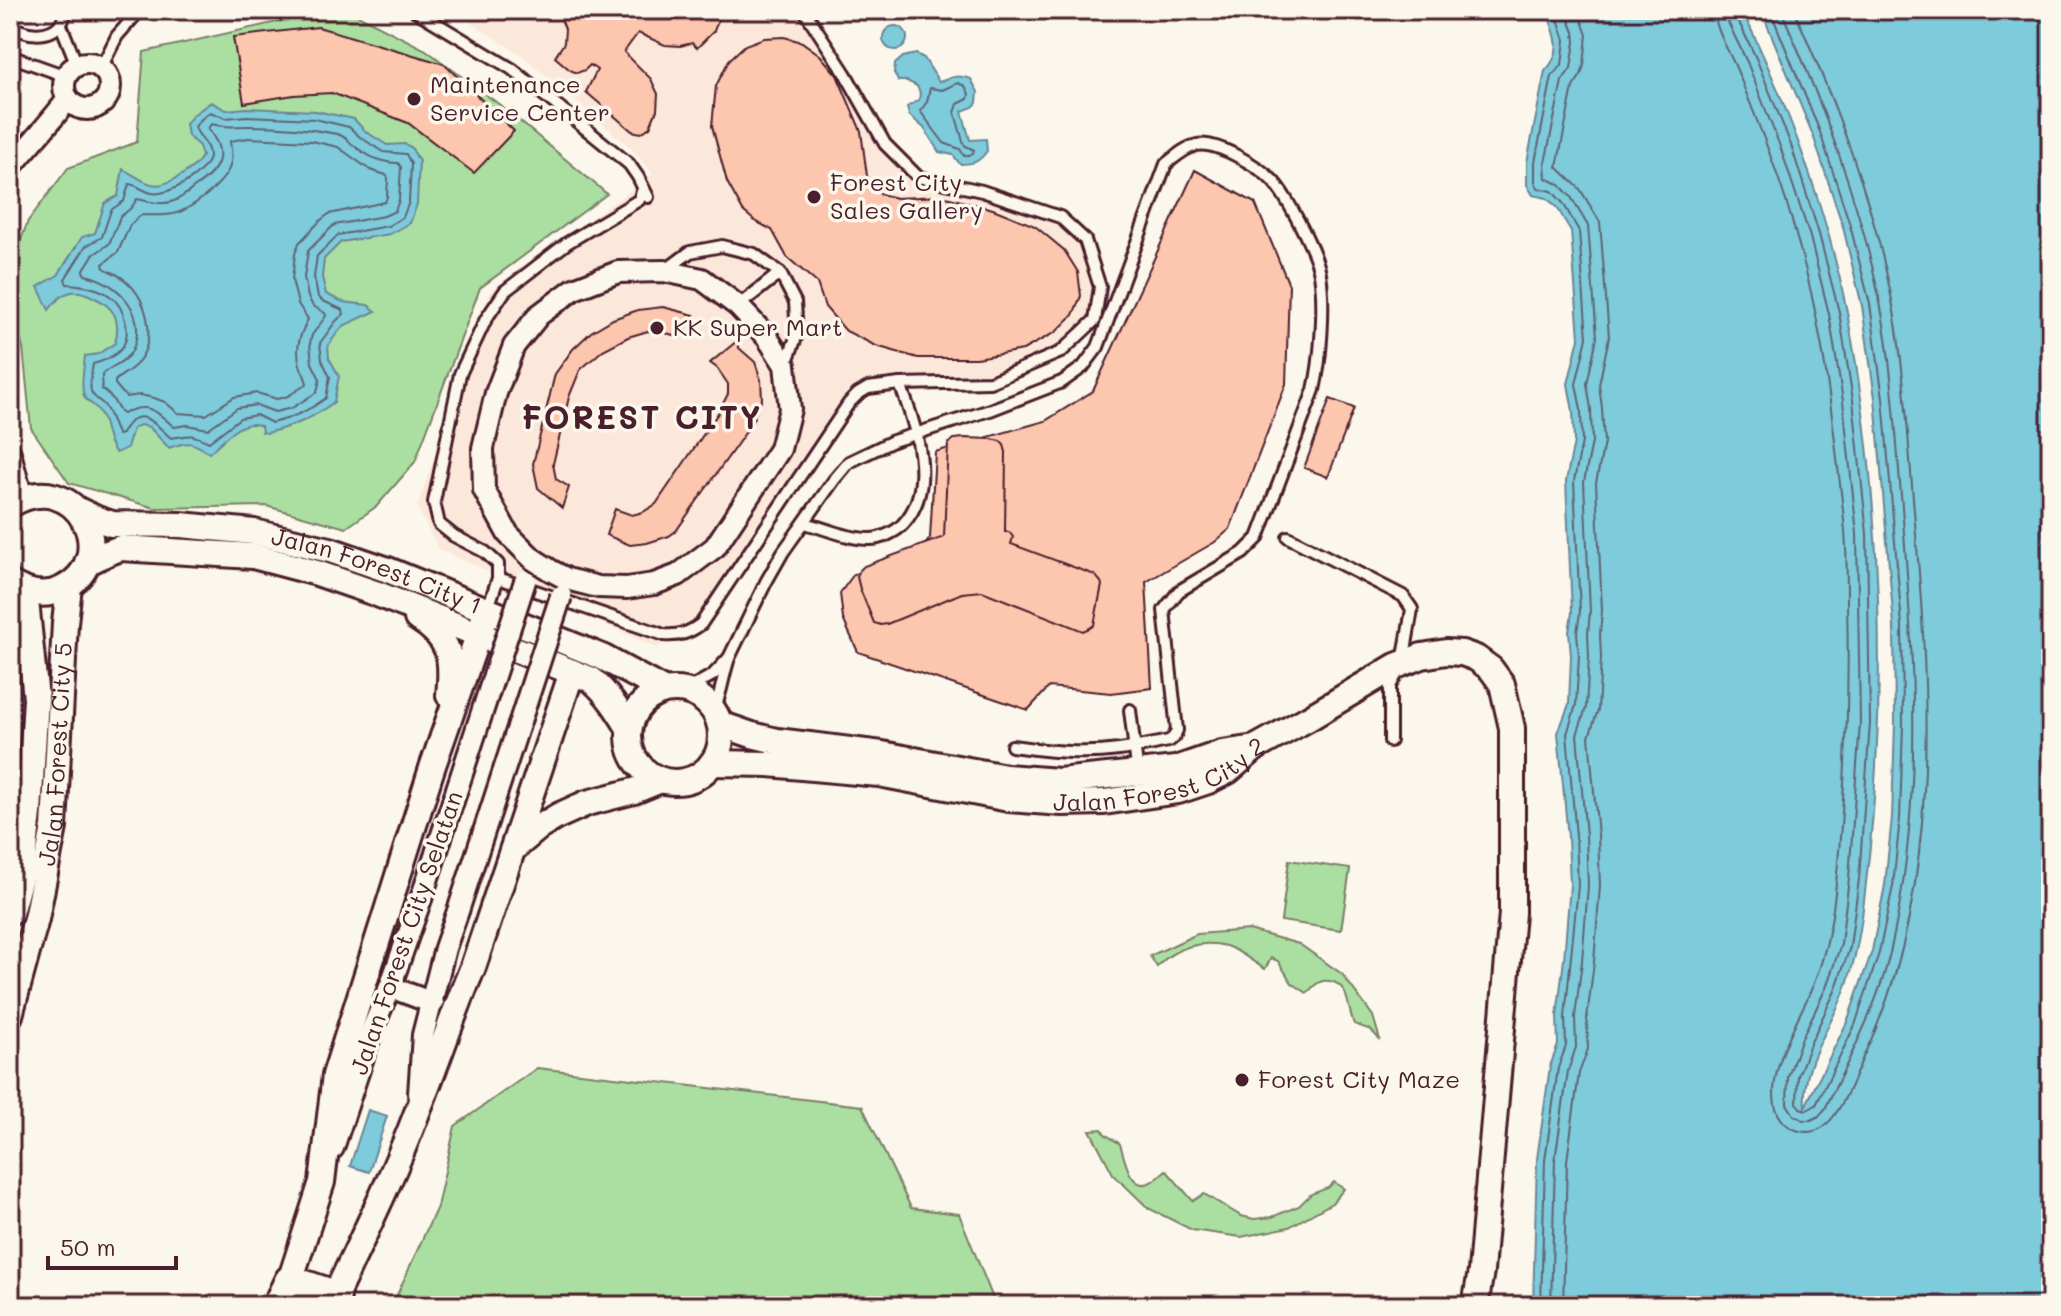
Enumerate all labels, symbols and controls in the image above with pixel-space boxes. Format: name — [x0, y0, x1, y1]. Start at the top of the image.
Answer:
place label: Maintenance Service Center — [430, 68, 610, 127]
marker: Maintenance Service Center — [405, 90, 423, 108]
place label: Forest City Sales Gallery — [830, 166, 983, 225]
marker: Forest City Sales Gallery — [805, 188, 823, 206]
place label: KK Super Mart — [673, 311, 843, 342]
marker: KK Super Mart — [648, 319, 666, 337]
district label: FOREST CITY — [521, 395, 763, 437]
street label: Jalan Forest City 1 — [269, 520, 487, 620]
street label: Jalan Forest City 5 — [30, 642, 78, 868]
street label: Jalan Forest City 2 — [1052, 729, 1269, 817]
street label: Jalan Forest City Selatan — [342, 787, 469, 1078]
place label: Forest City Maze — [1258, 1063, 1460, 1094]
marker: Forest City Maze — [1233, 1071, 1251, 1089]
scale bar — [48, 1220, 176, 1270]
text: 50 m — [60, 1231, 116, 1262]

